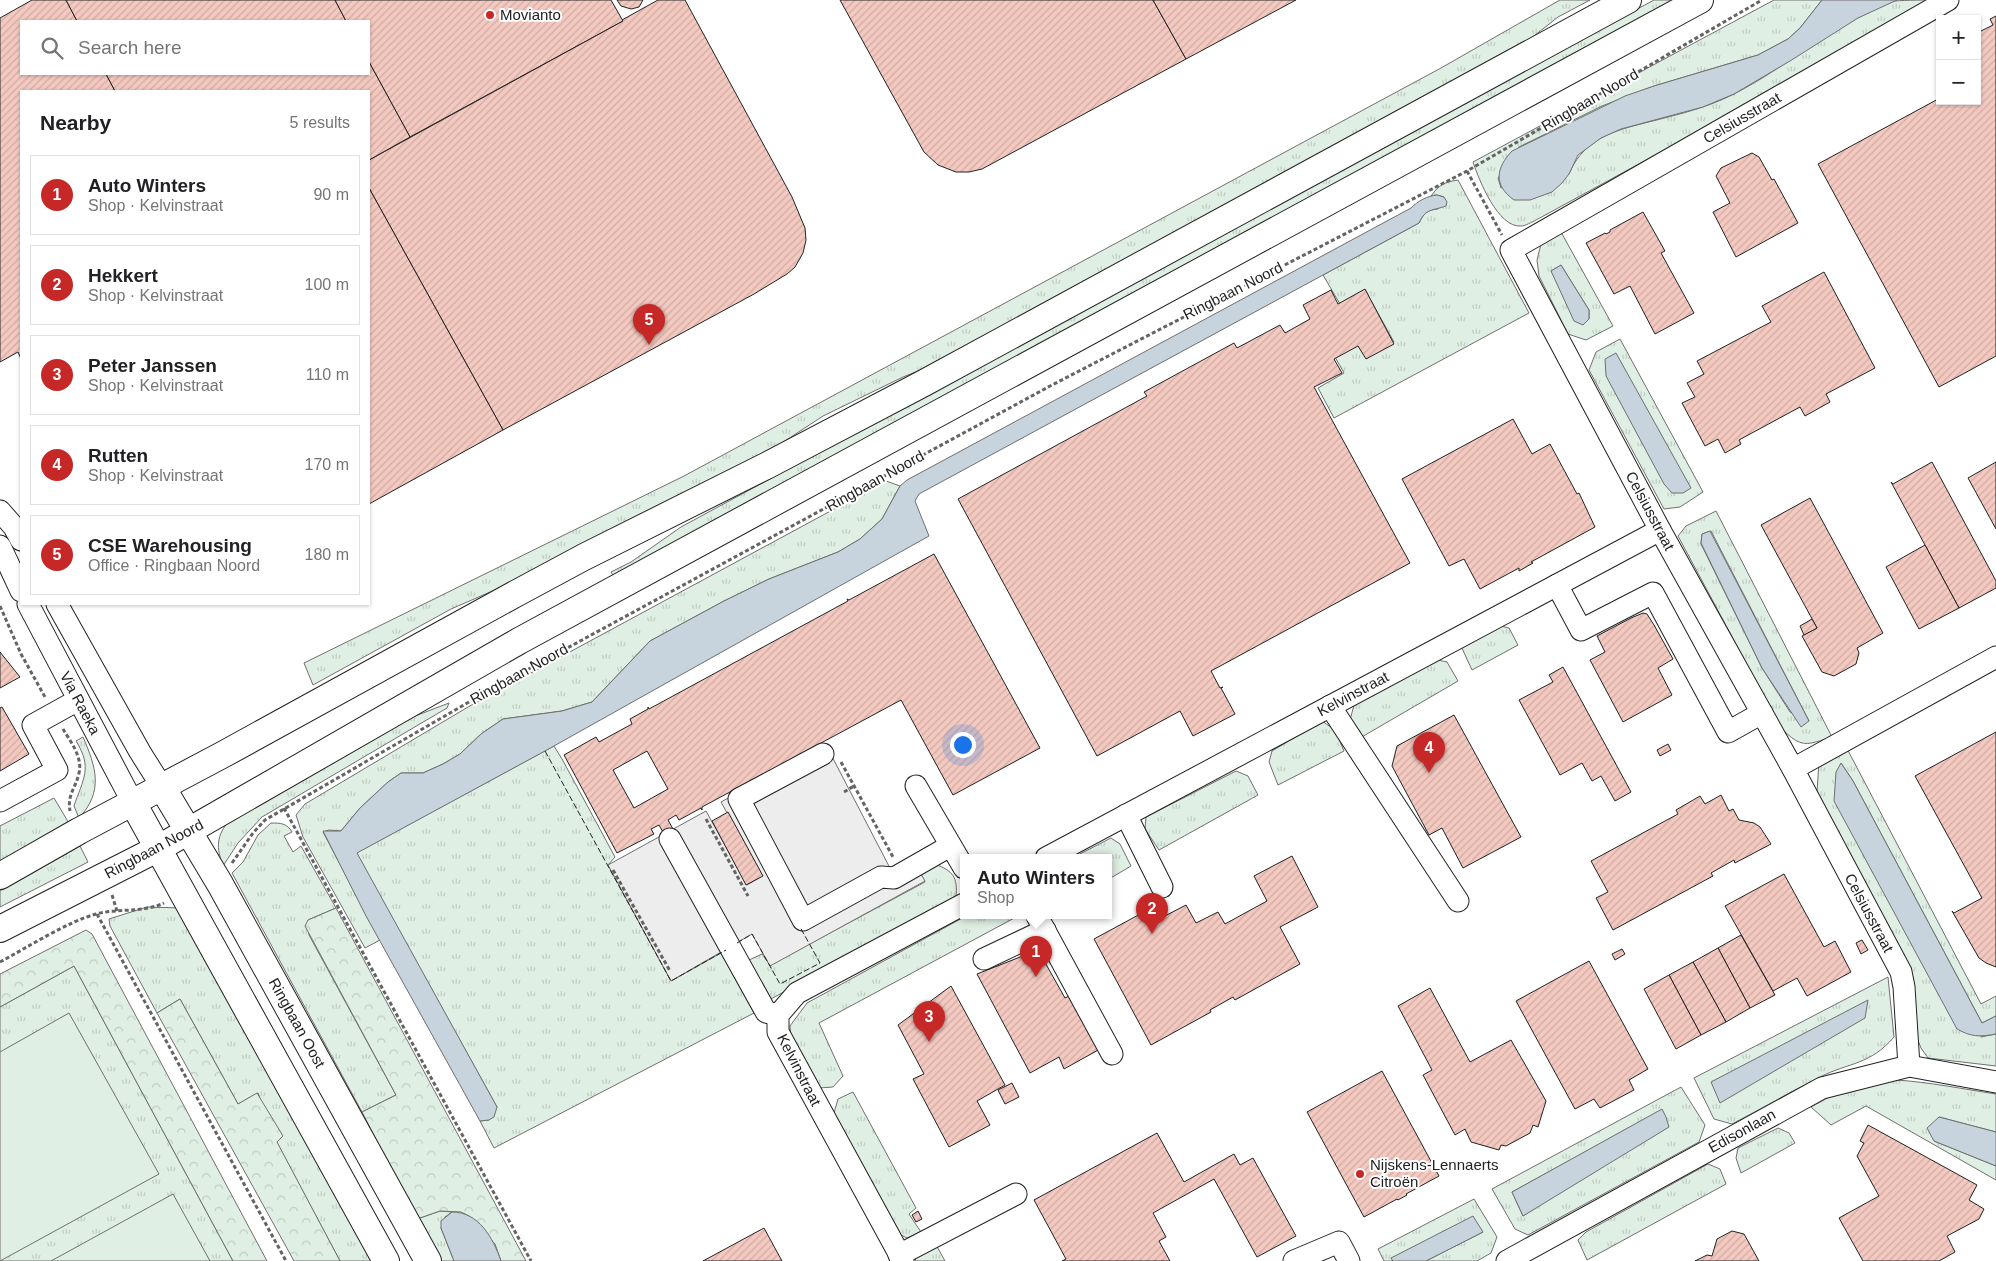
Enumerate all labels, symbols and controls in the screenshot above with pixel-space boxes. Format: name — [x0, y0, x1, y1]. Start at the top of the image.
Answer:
place label: Movianto — [500, 6, 561, 23]
marker: Movianto — [484, 9, 496, 21]
map controls — [1936, 15, 1981, 105]
button: + — [1936, 15, 1981, 60]
search box — [20, 20, 370, 75]
icon: search — [38, 34, 66, 62]
text: Search here — [78, 37, 182, 58]
button: − — [1936, 60, 1981, 105]
street label: Ringbaan Noord — [1538, 65, 1641, 134]
street label: Celsiusstraat — [1700, 88, 1784, 147]
text: Nearby — [40, 111, 111, 134]
text: 5 results — [290, 114, 350, 131]
text: Auto Winters — [88, 175, 206, 196]
text: 1 — [53, 186, 61, 203]
text: 90 m — [313, 186, 349, 203]
text: Shop · Kelvinstraat — [88, 197, 223, 214]
street label: Ringbaan Noord — [1180, 258, 1285, 323]
text: Hekkert — [88, 265, 158, 286]
text: 2 — [53, 276, 61, 293]
text: 100 m — [305, 276, 349, 293]
text: Shop · Kelvinstraat — [88, 287, 223, 304]
pin: 5 — [633, 304, 665, 345]
text: Peter Janssen — [88, 355, 217, 376]
text: 3 — [53, 366, 61, 383]
text: 110 m — [306, 366, 349, 383]
text: Shop · Kelvinstraat — [88, 377, 223, 394]
text: Rutten — [88, 445, 148, 466]
street label: Ringbaan Noord — [823, 447, 927, 514]
text: 4 — [53, 456, 61, 473]
text: 170 m — [305, 456, 349, 473]
text: Shop · Kelvinstraat — [88, 467, 223, 484]
street label: Celsiusstraat — [1623, 468, 1679, 554]
text: CSE Warehousing — [88, 535, 252, 556]
text: 5 — [53, 546, 61, 563]
text: 180 m — [305, 546, 349, 563]
text: Office · Ringbaan Noord — [88, 557, 260, 574]
street label: Ringbaan Noord — [467, 640, 571, 707]
street label: Kelvinstraat — [1314, 667, 1392, 719]
street label: Via Raeka — [57, 668, 104, 738]
your location — [950, 732, 976, 758]
pin: 4 — [1413, 732, 1445, 773]
street label: Ringbaan Noord — [102, 815, 206, 882]
popup — [960, 854, 1112, 919]
text: Auto Winters — [977, 867, 1095, 888]
street label: Celsiusstraat — [1842, 870, 1898, 956]
text: Shop — [977, 889, 1014, 906]
pin: 2 — [1136, 893, 1168, 934]
pin: 1 — [1020, 936, 1052, 977]
street label: Ringbaan Oost — [266, 975, 330, 1071]
pin: 3 — [913, 1001, 945, 1042]
street label: Kelvinstraat — [774, 1031, 825, 1109]
street label: Edisonlaan — [1705, 1105, 1778, 1156]
place label: Nijskens-Lennaerts Citroën — [1370, 1156, 1498, 1190]
marker: Nijskens-Lennaerts Citroën — [1354, 1168, 1366, 1180]

